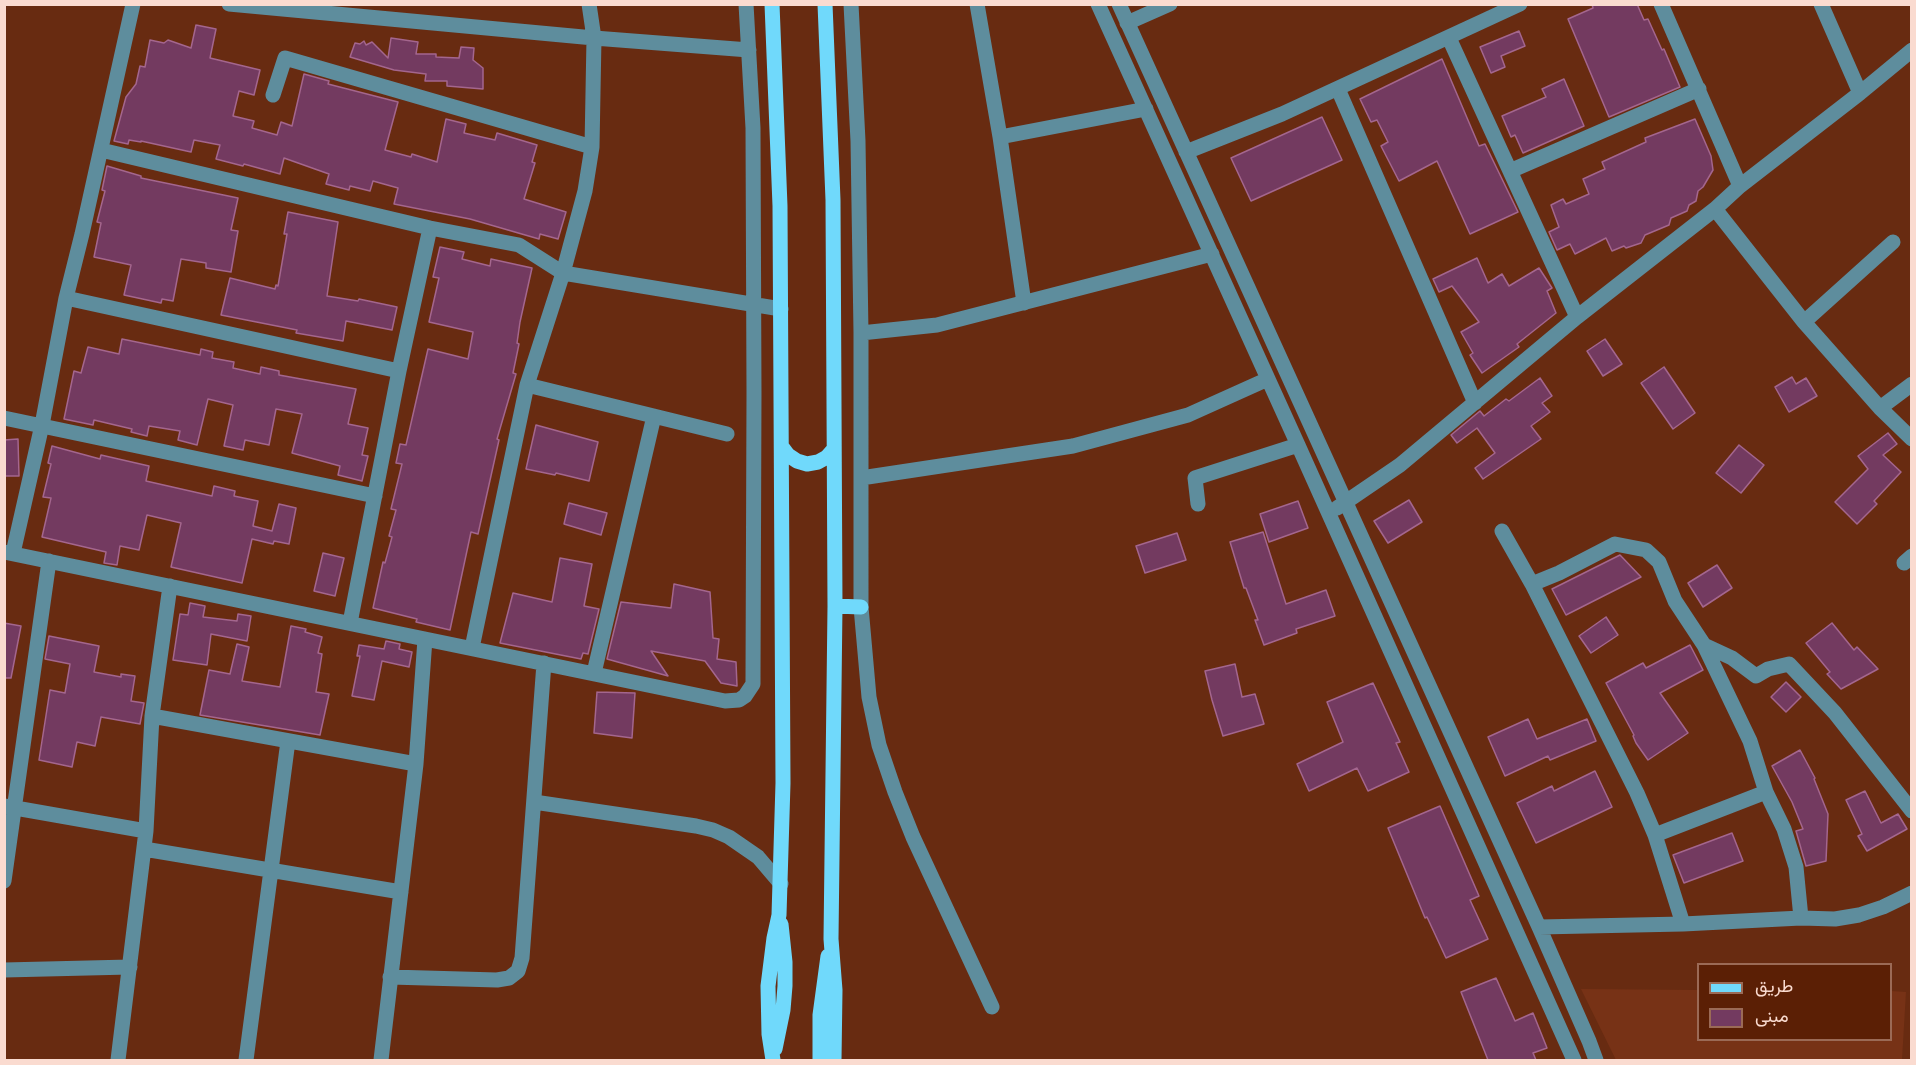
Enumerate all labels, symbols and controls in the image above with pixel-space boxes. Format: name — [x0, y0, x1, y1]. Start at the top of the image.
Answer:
legend — [1697, 963, 1892, 1041]
text: طريق — [1755, 976, 1793, 996]
text: مبنى — [1755, 1006, 1789, 1026]

